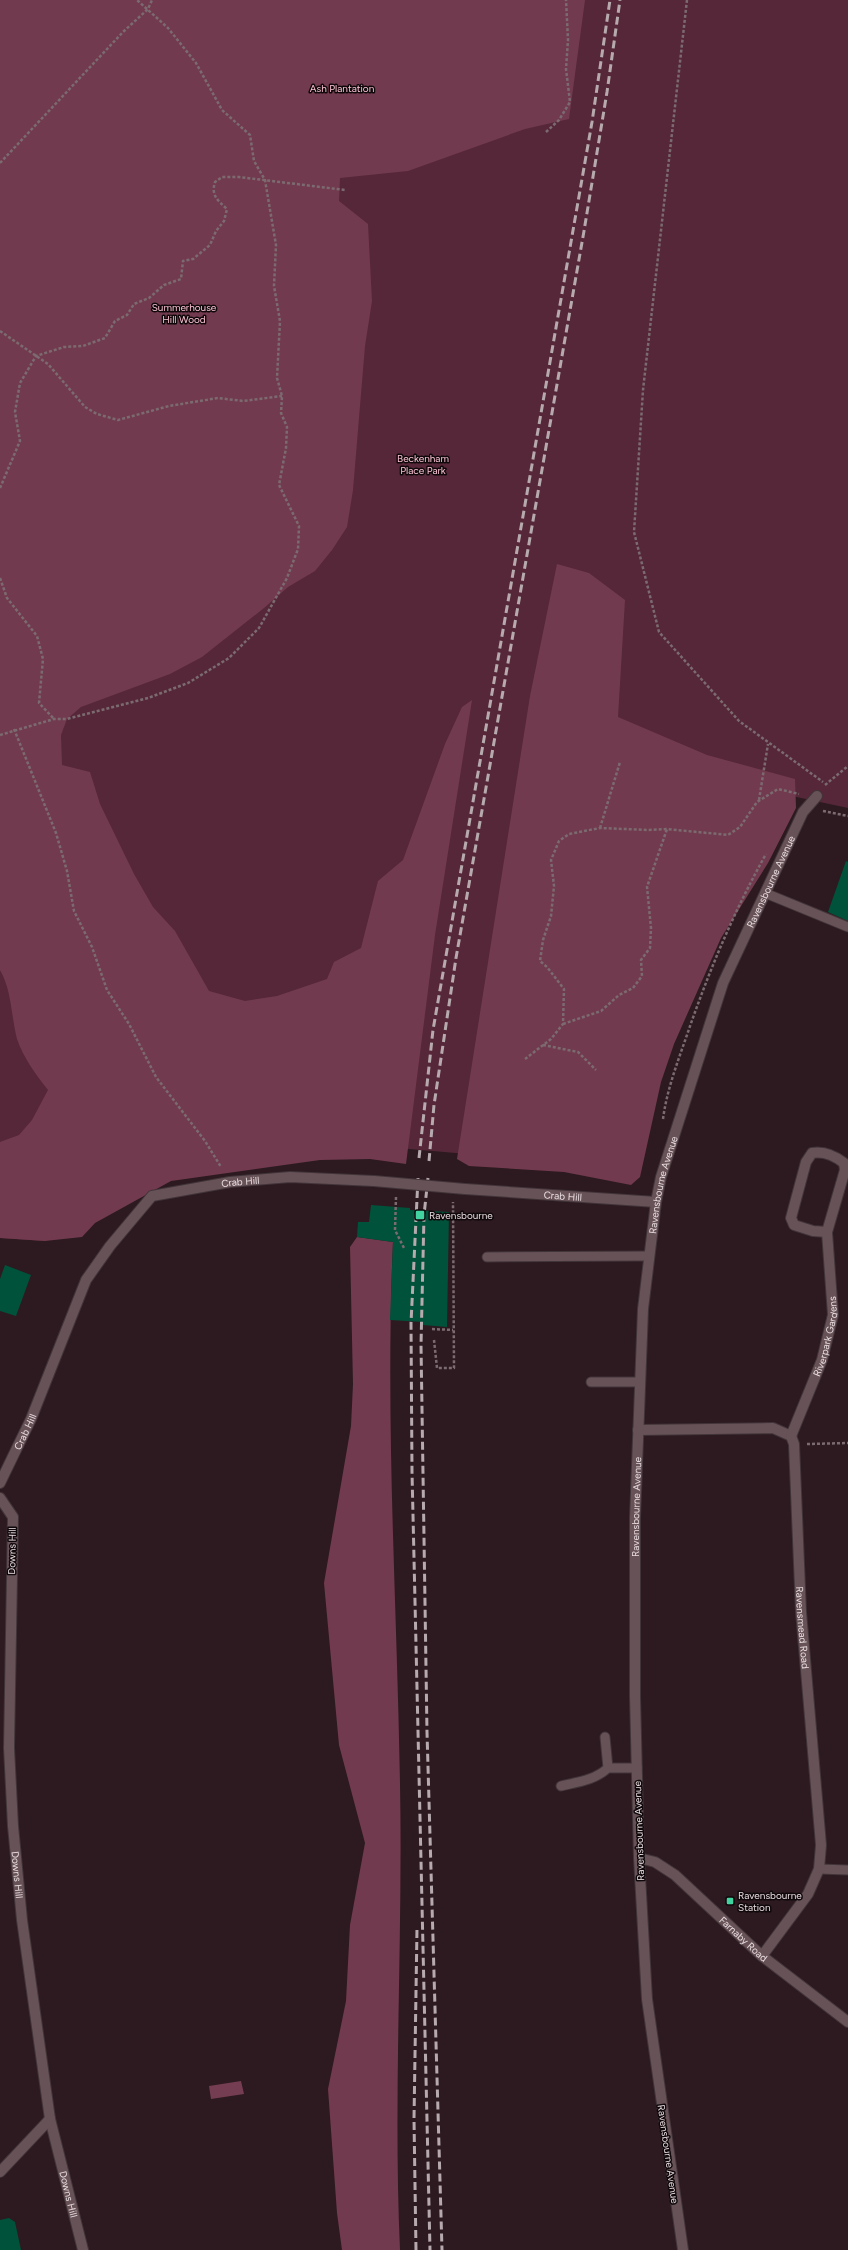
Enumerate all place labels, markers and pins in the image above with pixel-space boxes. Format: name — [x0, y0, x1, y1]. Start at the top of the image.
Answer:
marker: Ravensbourne — [414, 1209, 426, 1221]
place label: Ravensbourne — [429, 1209, 493, 1222]
place label: Ravensbourne Station — [738, 1889, 802, 1914]
marker: Ravensbourne Station — [725, 1896, 735, 1906]

